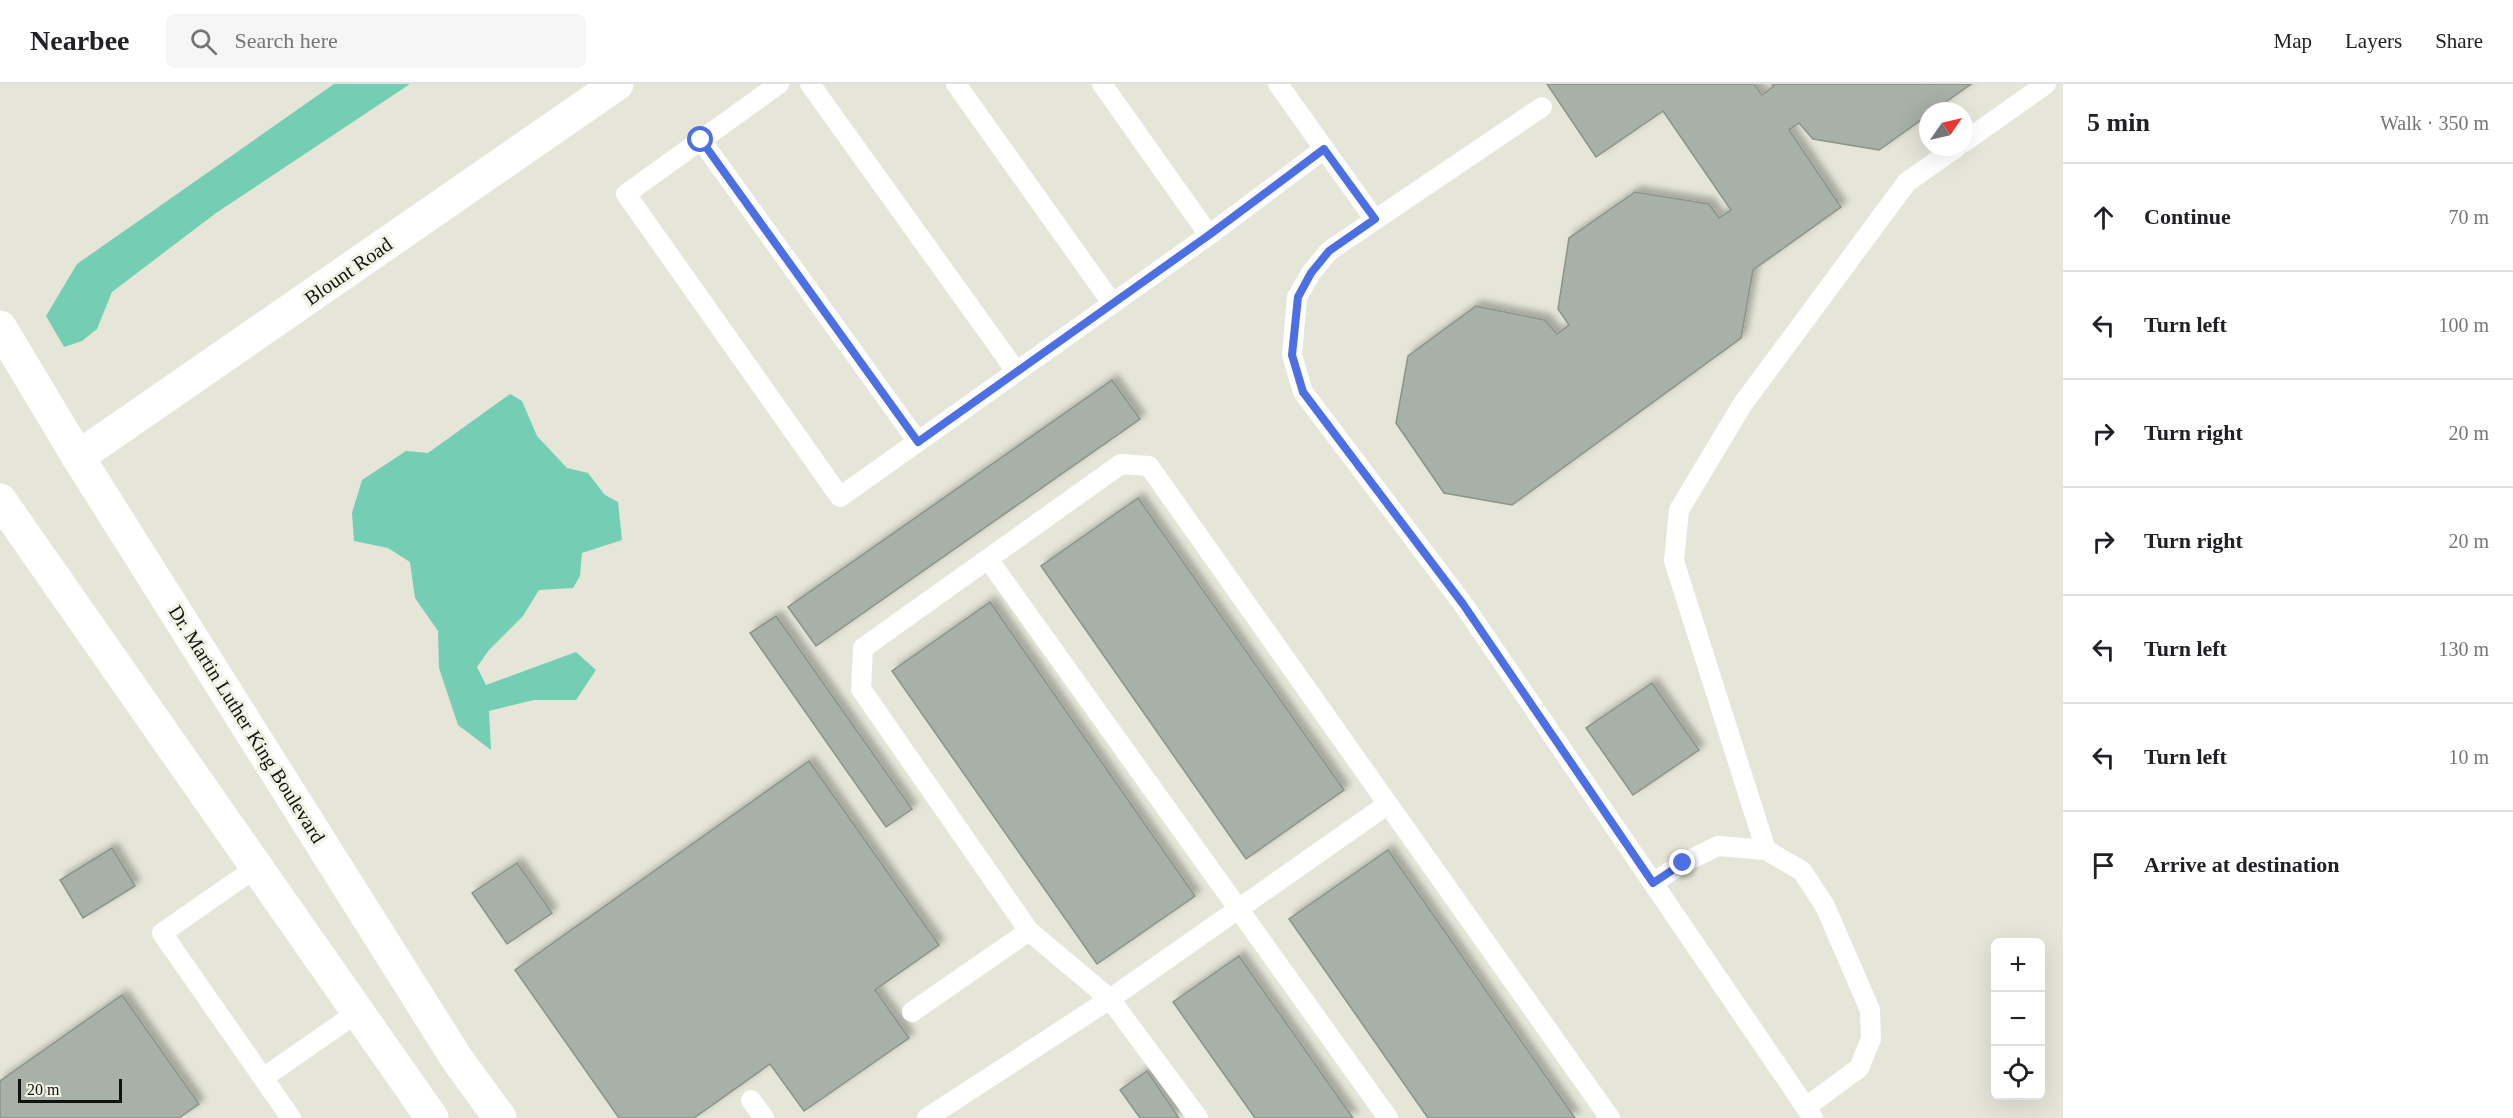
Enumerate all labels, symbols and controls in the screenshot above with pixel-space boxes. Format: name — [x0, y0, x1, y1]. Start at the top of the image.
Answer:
search box — [166, 14, 586, 68]
text: Nearbee — [30, 25, 130, 56]
icon: search — [187, 25, 220, 58]
text: Search here — [235, 28, 338, 53]
text: Map — [2274, 29, 2312, 53]
text: Layers — [2345, 29, 2402, 53]
text: Share — [2435, 29, 2483, 53]
north arrow — [1919, 102, 1973, 156]
text: 5 min — [2087, 108, 2150, 137]
text: Walk · 350 m — [2380, 112, 2489, 134]
route start — [687, 126, 713, 152]
icon: ahead — [2087, 201, 2120, 234]
text: Continue — [2144, 204, 2231, 229]
text: 70 m — [2448, 206, 2489, 228]
street label: Blount Road — [300, 233, 396, 309]
icon: left — [2087, 309, 2120, 342]
text: Turn left — [2144, 312, 2227, 337]
text: 100 m — [2438, 314, 2489, 336]
icon: right — [2087, 417, 2120, 450]
text: Turn right — [2144, 420, 2243, 445]
text: 20 m — [2448, 422, 2489, 444]
icon: right — [2087, 525, 2120, 558]
text: Turn right — [2144, 528, 2243, 553]
text: 20 m — [2448, 530, 2489, 552]
street label: Dr. Martin Luther King Boulevard — [164, 601, 329, 847]
icon: left — [2087, 633, 2120, 666]
text: Turn left — [2144, 636, 2227, 661]
text: 130 m — [2438, 638, 2489, 660]
icon: left — [2087, 741, 2120, 774]
text: Turn left — [2144, 744, 2227, 769]
text: 10 m — [2448, 746, 2489, 768]
route end — [1669, 849, 1695, 875]
icon: arrive — [2087, 849, 2120, 882]
text: Arrive at destination — [2144, 852, 2340, 877]
map controls — [1991, 938, 2045, 1100]
button: + — [1991, 938, 2045, 992]
button: − — [1991, 992, 2045, 1046]
button: locate — [1991, 1046, 2045, 1100]
scale bar — [18, 1076, 122, 1104]
text: 20 m — [27, 1081, 59, 1098]

